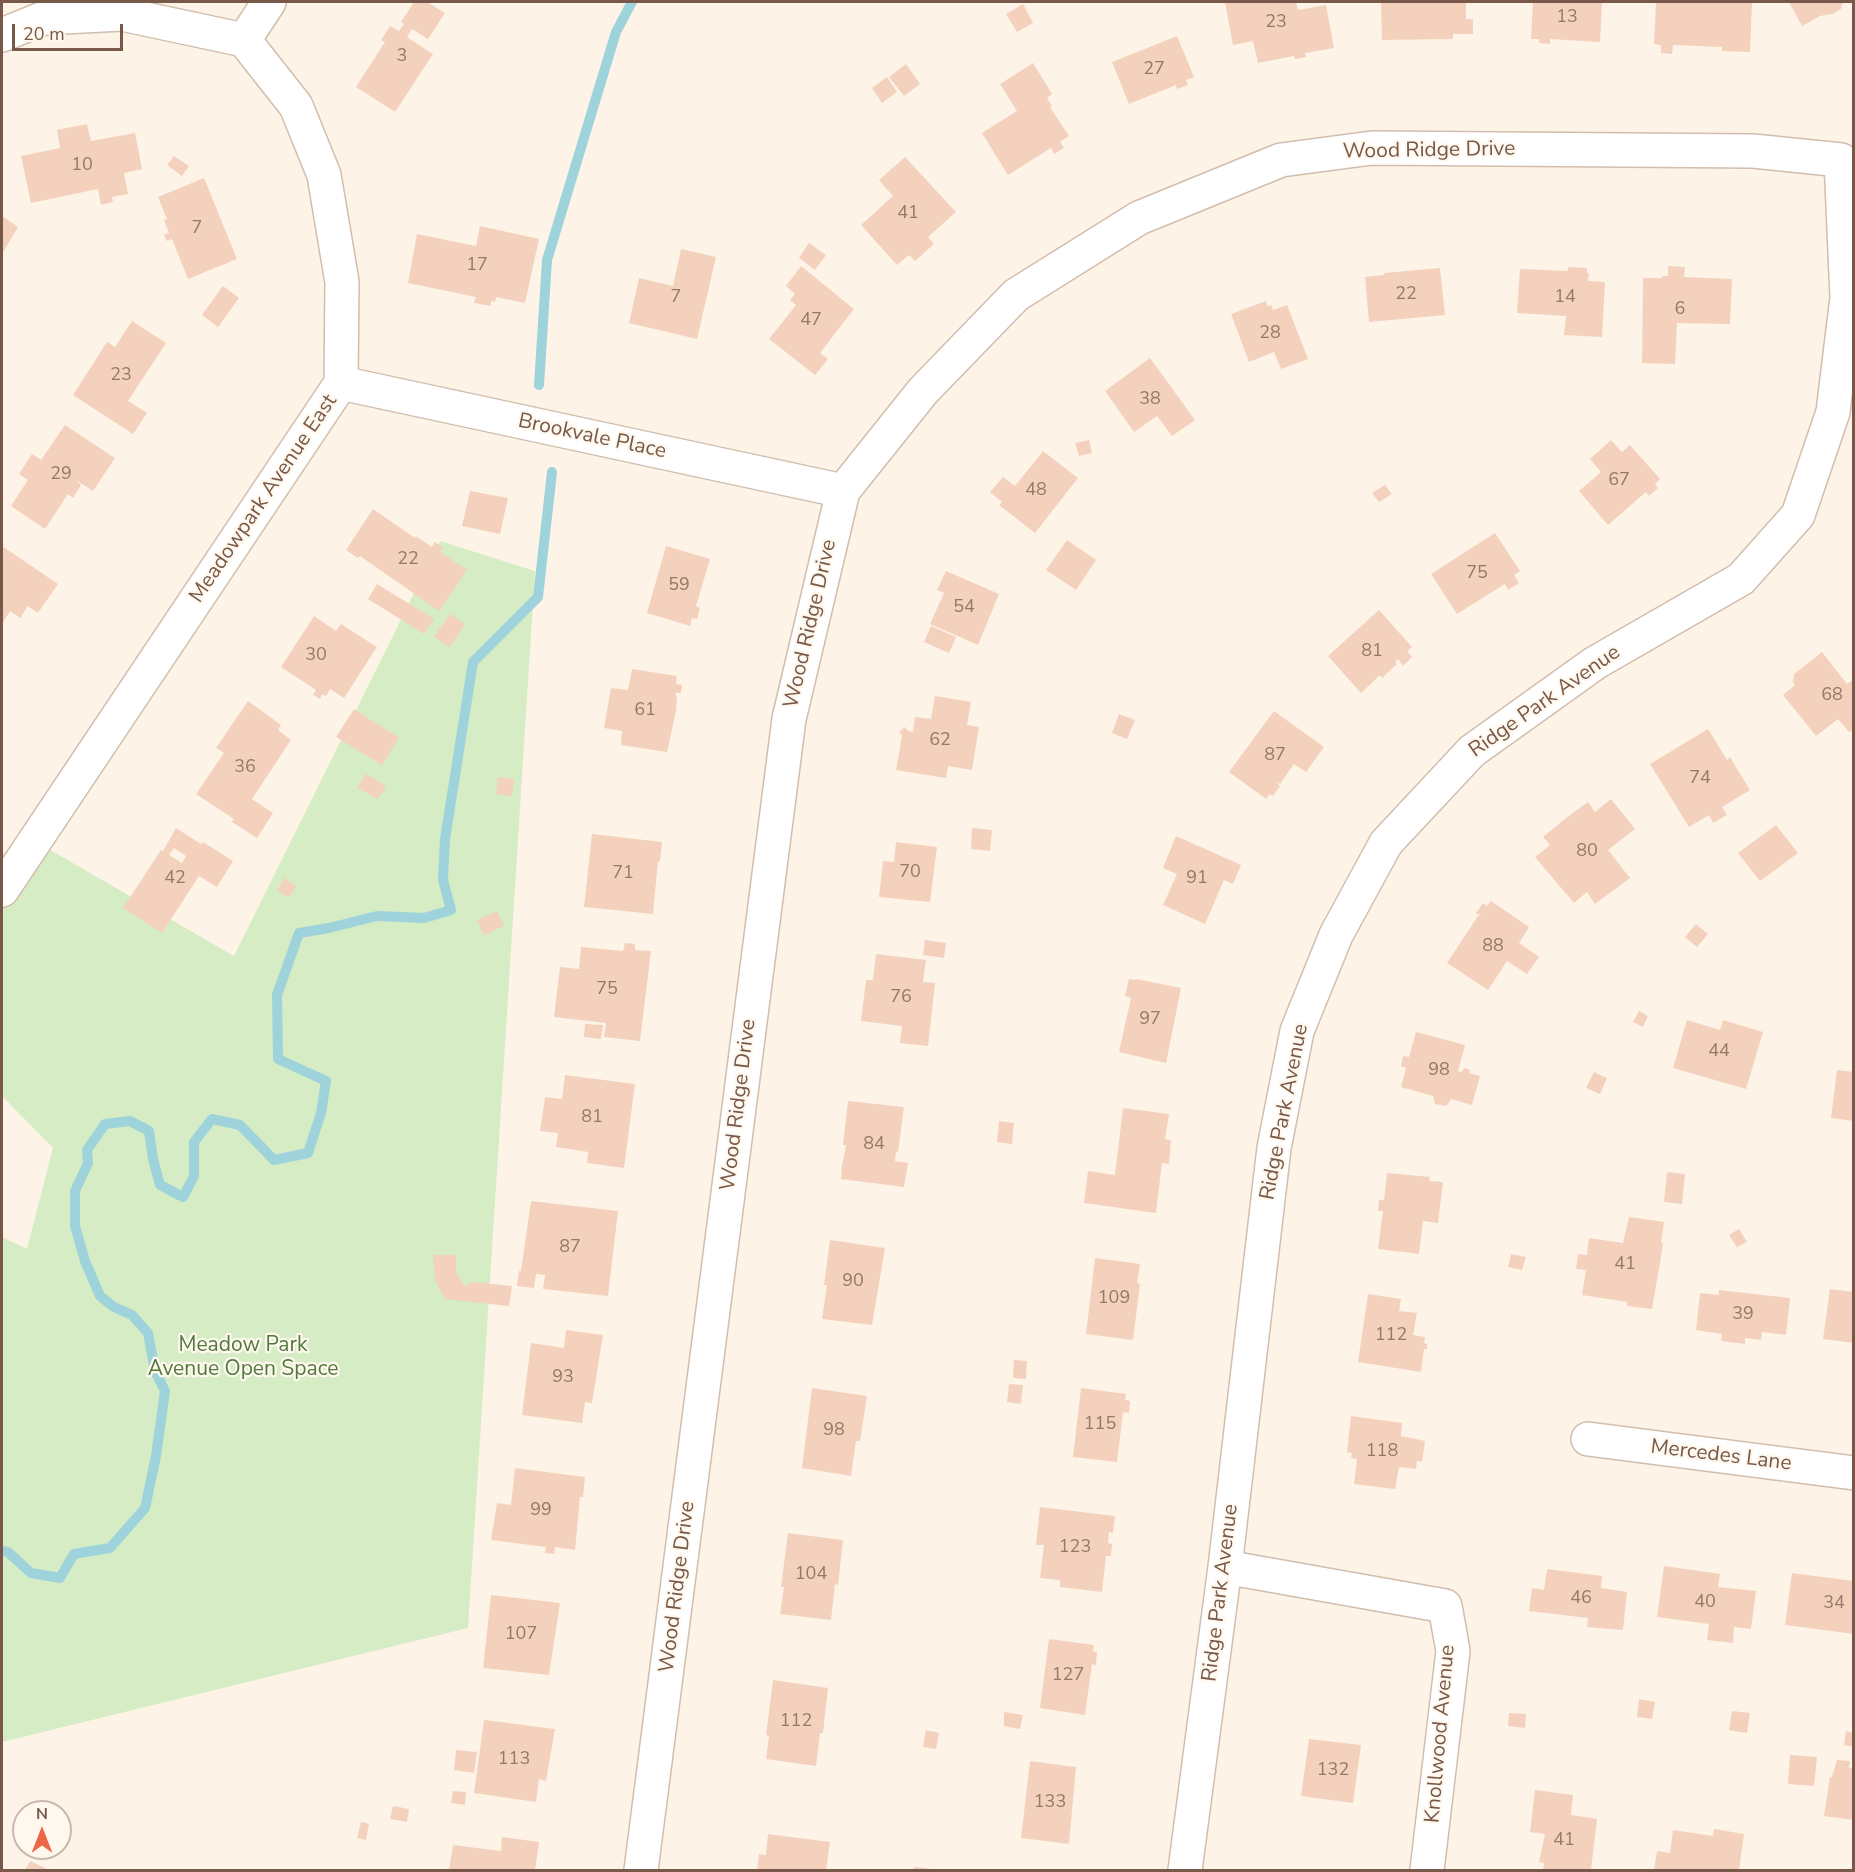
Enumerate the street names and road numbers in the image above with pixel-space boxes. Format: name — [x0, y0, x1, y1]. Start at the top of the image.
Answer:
street label: Wood Ridge Drive — [1342, 137, 1516, 165]
street label: Meadowpark Avenue East — [185, 390, 343, 608]
street label: Brookvale Place — [516, 409, 668, 465]
street label: Wood Ridge Drive — [779, 537, 843, 711]
street label: Ridge Park Avenue — [1465, 640, 1625, 764]
street label: Wood Ridge Drive — [716, 1018, 762, 1192]
street label: Ridge Park Avenue — [1256, 1022, 1314, 1202]
street label: Mercedes Lane — [1649, 1435, 1793, 1477]
street label: Wood Ridge Drive — [655, 1500, 701, 1674]
street label: Ridge Park Avenue — [1198, 1503, 1244, 1683]
street label: Knollwood Avenue — [1421, 1644, 1461, 1824]

